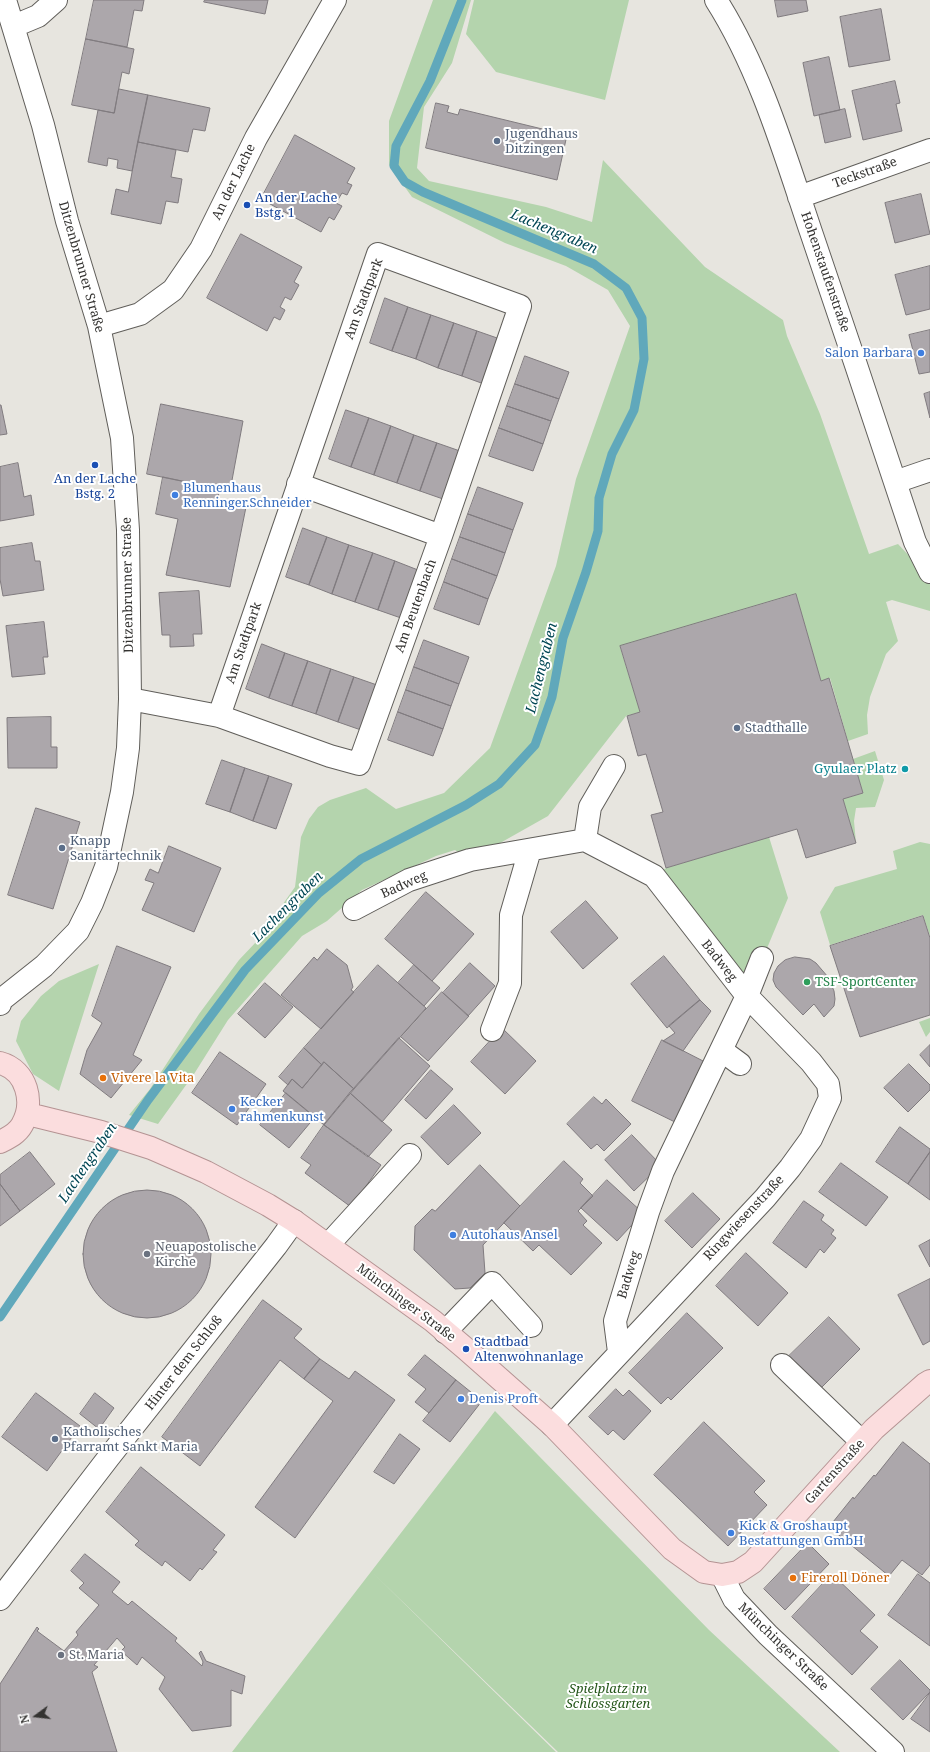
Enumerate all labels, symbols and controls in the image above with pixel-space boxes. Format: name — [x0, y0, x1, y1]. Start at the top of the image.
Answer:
place label: Jugendhaus Ditzingen — [505, 126, 578, 157]
marker: Jugendhaus Ditzingen — [492, 136, 502, 146]
street label: An der Lache — [209, 142, 259, 222]
street label: Teckstraße — [831, 154, 899, 192]
place label: An der Lache Bstg. 1 — [255, 190, 337, 221]
street label: Ditzenbrunner Straße — [55, 200, 107, 334]
marker: An der Lache Bstg. 1 — [242, 200, 252, 210]
water label: Lachengraben — [508, 206, 600, 258]
street label: Hohenstaufenstraße — [797, 210, 853, 334]
street label: Am Stadtpark — [341, 256, 387, 342]
place label: Salon Barbara — [825, 345, 913, 361]
marker: Salon Barbara — [916, 348, 926, 358]
marker: An der Lache Bstg. 2 — [90, 460, 100, 470]
place label: An der Lache Bstg. 2 — [54, 471, 136, 502]
place label: Blumenhaus Renninger.Schneider — [183, 480, 312, 511]
marker: Blumenhaus Renninger.Schneider — [170, 490, 180, 500]
street label: Ditzenbrunner Straße — [119, 517, 137, 653]
street label: Am Beutenbach — [392, 557, 440, 655]
street label: Am Stadtpark — [223, 600, 265, 686]
water label: Lachengraben — [523, 621, 561, 715]
place label: Stadthalle — [745, 720, 807, 736]
marker: Stadthalle — [732, 723, 742, 733]
place label: Gyulaer Platz — [814, 761, 897, 777]
marker: Gyulaer Platz — [900, 764, 910, 774]
place label: Knapp Sanitärtechnik — [70, 833, 161, 864]
marker: Knapp Sanitärtechnik — [57, 843, 67, 853]
water label: Lachengraben — [249, 868, 327, 946]
street label: Badweg — [378, 868, 430, 902]
street label: Badweg — [698, 937, 740, 985]
place label: TSF-SportCenter — [815, 974, 916, 990]
marker: TSF-SportCenter — [802, 977, 812, 987]
place label: Vivere la Vita — [111, 1070, 194, 1086]
marker: Vivere la Vita — [98, 1073, 108, 1083]
place label: Kecker rahmenkunst — [240, 1094, 324, 1125]
marker: Kecker rahmenkunst — [227, 1104, 237, 1114]
water label: Lachengraben — [55, 1120, 121, 1206]
street label: Ringwiesenstraße — [701, 1172, 787, 1264]
place label: Autohaus Ansel — [461, 1227, 558, 1243]
marker: Autohaus Ansel — [448, 1230, 458, 1240]
place label: Neuapostolische Kirche — [155, 1239, 257, 1270]
marker: Neuapostolische Kirche — [142, 1249, 152, 1259]
street label: Badweg — [614, 1249, 644, 1301]
street label: Münchinger Straße — [354, 1261, 458, 1345]
street label: Hinter dem Schloß — [142, 1312, 226, 1414]
place label: Stadtbad Altenwohnanlage — [474, 1334, 583, 1365]
marker: Stadtbad Altenwohnanlage — [461, 1344, 471, 1354]
place label: Denis Proft — [469, 1391, 538, 1407]
marker: Denis Proft — [456, 1394, 466, 1404]
place label: Katholisches Pfarramt Sankt Maria — [63, 1424, 198, 1455]
marker: Katholisches Pfarramt Sankt Maria — [50, 1434, 60, 1444]
street label: Gartenstraße — [802, 1436, 868, 1508]
place label: Kick & Groshaupt Bestattungen GmbH — [739, 1518, 864, 1549]
marker: Kick & Groshaupt Bestattungen GmbH — [726, 1528, 736, 1538]
place label: Fireroll Döner — [801, 1570, 889, 1586]
marker: Fireroll Döner — [788, 1573, 798, 1583]
street label: Münchinger Straße — [735, 1600, 831, 1694]
place label: St. Maria — [69, 1647, 124, 1663]
marker: St. Maria — [56, 1650, 66, 1660]
park label: Spielplatz im Schlossgarten — [566, 1681, 650, 1712]
north arrow — [16, 1696, 56, 1736]
text: N — [16, 1713, 32, 1725]

